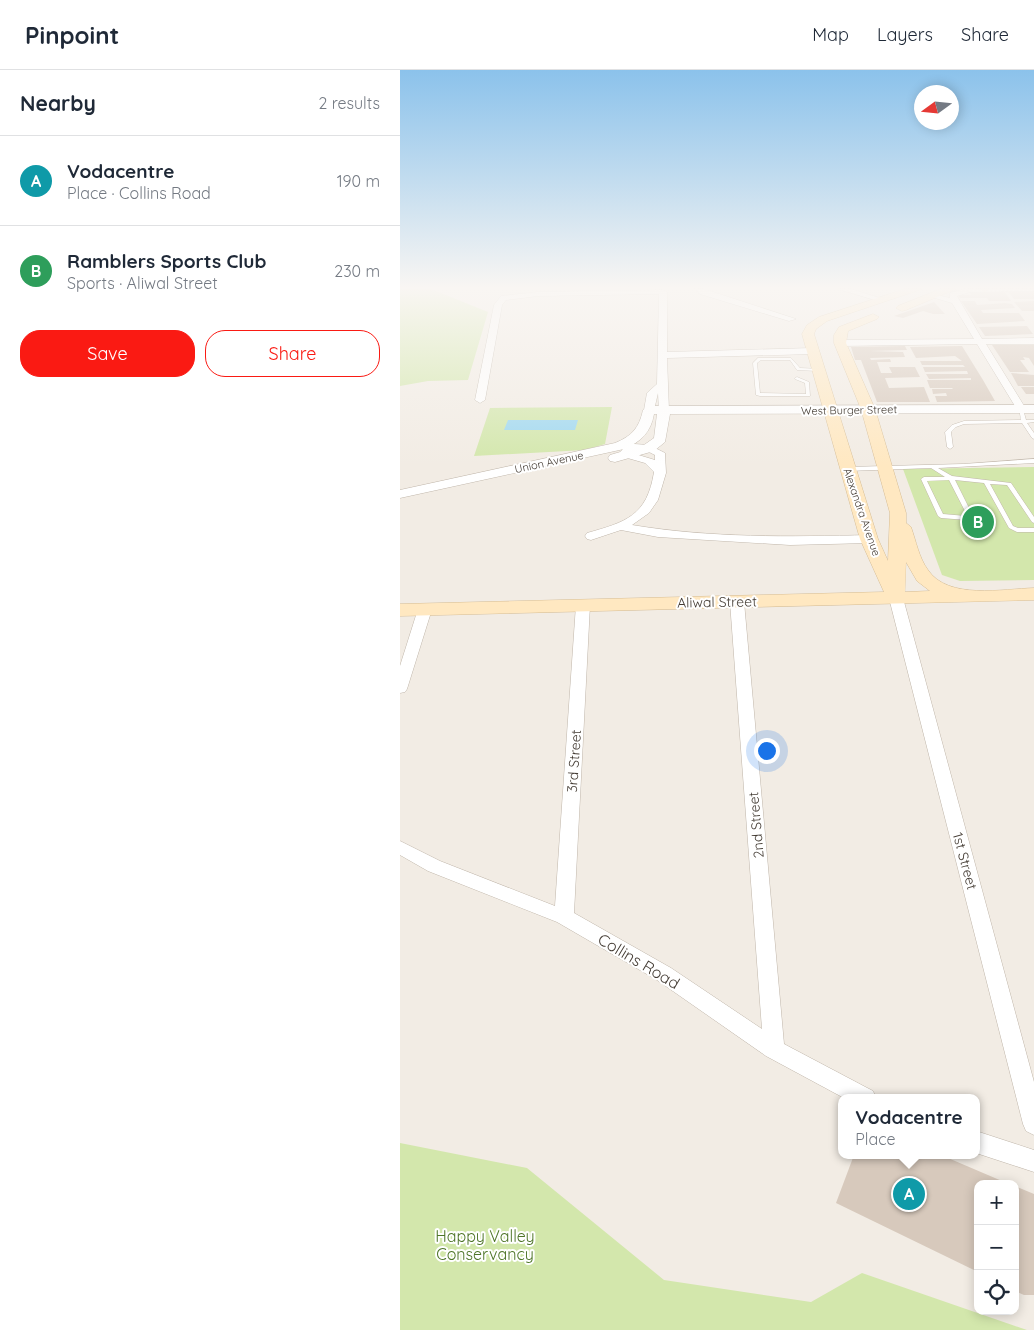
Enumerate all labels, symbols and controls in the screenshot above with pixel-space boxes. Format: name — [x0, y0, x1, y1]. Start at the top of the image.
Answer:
text: Pinpoint — [25, 20, 119, 50]
text: Map — [812, 23, 849, 46]
text: Layers — [877, 23, 933, 46]
text: Share — [961, 23, 1009, 46]
north arrow — [914, 85, 959, 130]
text: Nearby — [20, 90, 96, 116]
text: 2 results — [318, 93, 380, 113]
text: Vodacentre — [67, 159, 174, 183]
text: A — [31, 171, 41, 191]
text: 190 m — [337, 171, 380, 191]
text: Place · Collins Road — [67, 183, 211, 203]
text: Ramblers Sports Club — [67, 249, 266, 273]
text: B — [31, 261, 41, 281]
text: 230 m — [334, 261, 380, 281]
text: Sports · Aliwal Street — [67, 273, 218, 293]
button: Save — [20, 330, 195, 377]
button: Share — [205, 330, 380, 377]
street label: West Burger Street — [801, 402, 897, 418]
street label: Union Avenue — [513, 448, 585, 476]
street label: Alexandra Avenue — [840, 466, 884, 558]
pin: B — [962, 503, 994, 541]
street label: Aliwal Street — [677, 592, 757, 612]
street label: 3rd Street — [563, 729, 585, 793]
your location — [754, 738, 780, 764]
street label: 2nd Street — [744, 791, 768, 859]
street label: 1st Street — [949, 830, 981, 892]
street label: Collins Road — [595, 929, 683, 993]
popup — [838, 1094, 980, 1159]
text: Vodacentre — [855, 1105, 963, 1129]
text: Place — [855, 1129, 896, 1149]
pin: A — [893, 1175, 925, 1213]
map controls — [974, 1180, 1019, 1315]
button: + — [974, 1180, 1019, 1225]
button: − — [974, 1225, 1019, 1270]
park label: Happy Valley Conservancy — [435, 1226, 535, 1264]
button: locate — [974, 1270, 1019, 1315]

